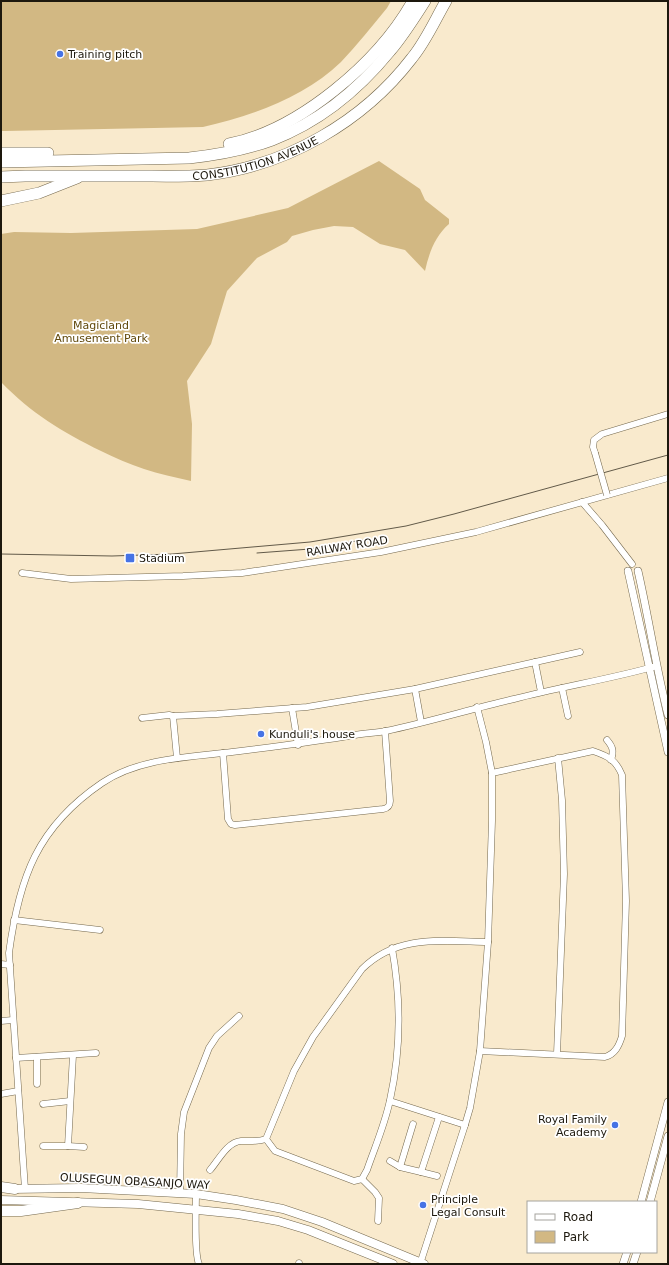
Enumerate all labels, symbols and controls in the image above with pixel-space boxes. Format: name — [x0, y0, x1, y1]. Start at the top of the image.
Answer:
place label: Training pitch — [67, 48, 142, 61]
marker: Training pitch — [55, 49, 65, 59]
street label: CONSTITUTION AVENUE — [192, 134, 321, 183]
park label: Magicland Amusement Park — [54, 319, 149, 345]
street label: RAILWAY ROAD — [305, 534, 389, 559]
marker: Stadium — [124, 552, 136, 564]
place label: Stadium — [139, 552, 185, 565]
place label: Kunduli's house — [269, 728, 355, 741]
marker: Kunduli's house — [256, 729, 266, 739]
place label: Royal Family Academy — [538, 1113, 607, 1139]
marker: Royal Family Academy — [610, 1120, 620, 1130]
street label: OLUSEGUN OBASANJO WAY — [60, 1171, 211, 1192]
place label: Principle Legal Consult — [431, 1193, 506, 1219]
marker: Principle Legal Consult — [418, 1200, 428, 1210]
legend — [527, 1201, 657, 1253]
text: Road — [563, 1210, 593, 1224]
text: Park — [563, 1230, 589, 1244]

